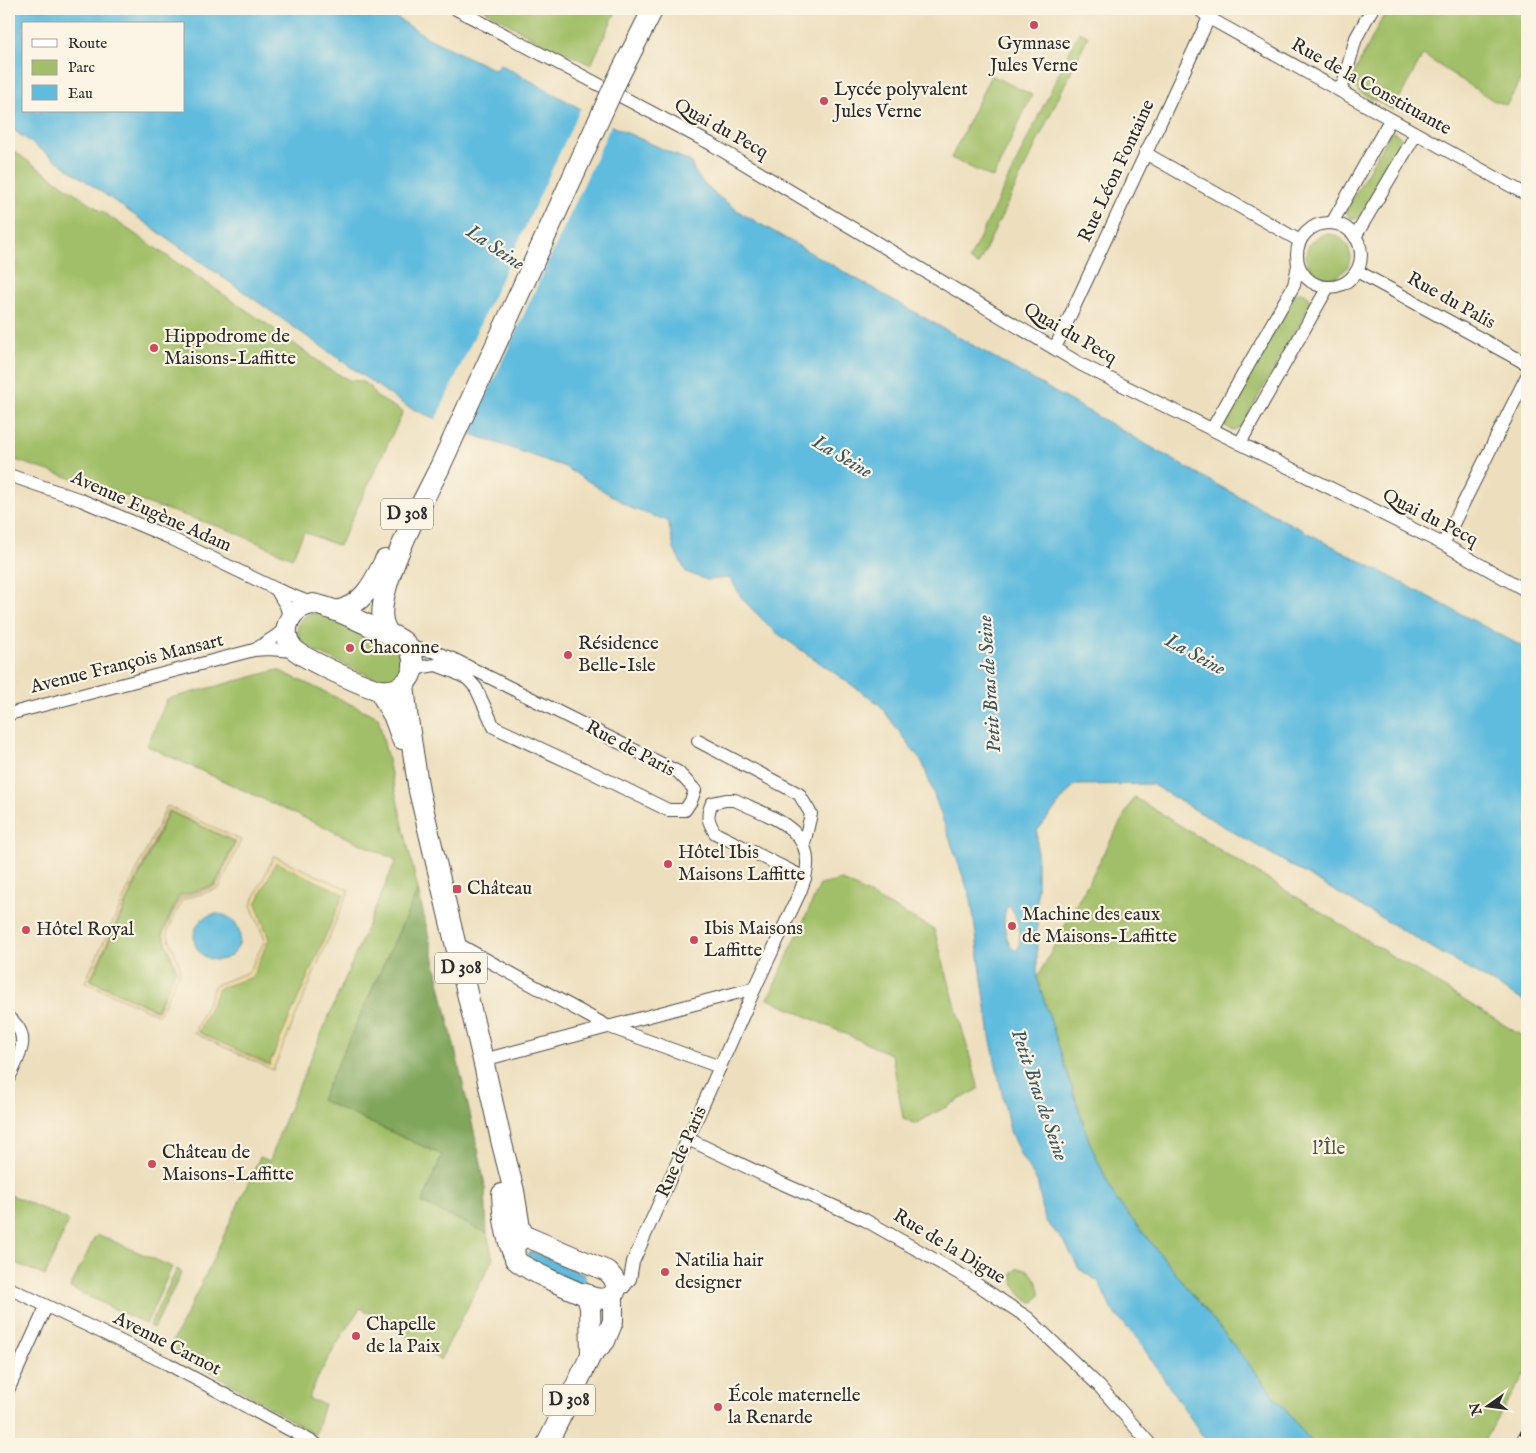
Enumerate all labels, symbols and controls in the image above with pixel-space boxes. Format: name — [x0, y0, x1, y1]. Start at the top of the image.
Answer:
marker: Gymnase Jules Verne — [1028, 19, 1040, 31]
legend — [22, 22, 185, 112]
place label: Gymnase Jules Verne — [988, 32, 1078, 78]
street label: Rue de la Constituante — [1287, 33, 1456, 141]
text: Route — [68, 34, 107, 53]
text: Parc — [68, 58, 95, 77]
place label: Lycée polyvalent Jules Verne — [832, 78, 968, 124]
text: Eau — [68, 84, 93, 103]
street label: Quai du Pecq — [670, 93, 773, 165]
marker: Lycée polyvalent Jules Verne — [818, 95, 830, 107]
street label: Rue Léon Fontaine — [1073, 96, 1161, 246]
water label: La Seine — [460, 219, 529, 277]
street label: Rue du Palis — [1403, 267, 1499, 335]
street label: Quai du Pecq — [1019, 298, 1122, 371]
place label: Hippodrome de Maisons-Laffitte — [164, 325, 296, 371]
marker: Hippodrome de Maisons-Laffitte — [148, 342, 160, 354]
water label: La Seine — [807, 429, 877, 485]
street label: Avenue Eugène Adam — [66, 465, 235, 558]
street label: Quai du Pecq — [1378, 484, 1482, 553]
road number: D 308 — [381, 498, 433, 530]
water label: Petit Bras de Seine — [973, 614, 1007, 754]
street label: Avenue François Mansart — [27, 628, 226, 700]
water label: La Seine — [1160, 628, 1230, 682]
place label: Résidence Belle-Isle — [578, 632, 659, 678]
place label: Chaconne — [360, 636, 439, 660]
marker: Chaconne — [344, 642, 356, 654]
marker: Résidence Belle-Isle — [562, 649, 574, 661]
street label: Rue de Paris — [581, 715, 679, 783]
place label: Hôtel Ibis Maisons Laffitte — [678, 841, 806, 887]
marker: Hôtel Ibis Maisons Laffitte — [662, 858, 674, 870]
place label: Château — [467, 877, 532, 901]
marker: Château — [451, 883, 463, 895]
place label: Machine des eaux de Maisons-Laffitte — [1022, 903, 1177, 949]
place label: Ibis Maisons Laffitte — [704, 917, 803, 963]
place label: Hôtel Royal — [36, 918, 135, 942]
marker: Machine des eaux de Maisons-Laffitte — [1006, 920, 1018, 932]
marker: Hôtel Royal — [20, 924, 32, 936]
marker: Ibis Maisons Laffitte — [688, 934, 700, 946]
road number: D 308 — [435, 952, 487, 984]
water label: Petit Bras de Seine — [1005, 1026, 1073, 1164]
street label: Rue de Paris — [651, 1102, 713, 1202]
park label: l'Île — [1313, 1136, 1345, 1161]
place label: Château de Maisons-Laffitte — [162, 1141, 294, 1187]
marker: Château de Maisons-Laffitte — [146, 1158, 158, 1170]
street label: Rue de la Digue — [888, 1204, 1010, 1290]
place label: Natilia hair designer — [675, 1249, 764, 1295]
marker: Natilia hair designer — [659, 1266, 671, 1278]
street label: Avenue Carnot — [108, 1306, 225, 1382]
place label: Chapelle de la Paix — [366, 1313, 440, 1359]
marker: Chapelle de la Paix — [350, 1330, 362, 1342]
north arrow — [1464, 1380, 1514, 1430]
place label: École maternelle la Renarde — [728, 1383, 861, 1430]
road number: D 308 — [543, 1384, 595, 1416]
marker: École maternelle la Renarde — [712, 1401, 724, 1413]
text: N — [1466, 1401, 1487, 1418]

